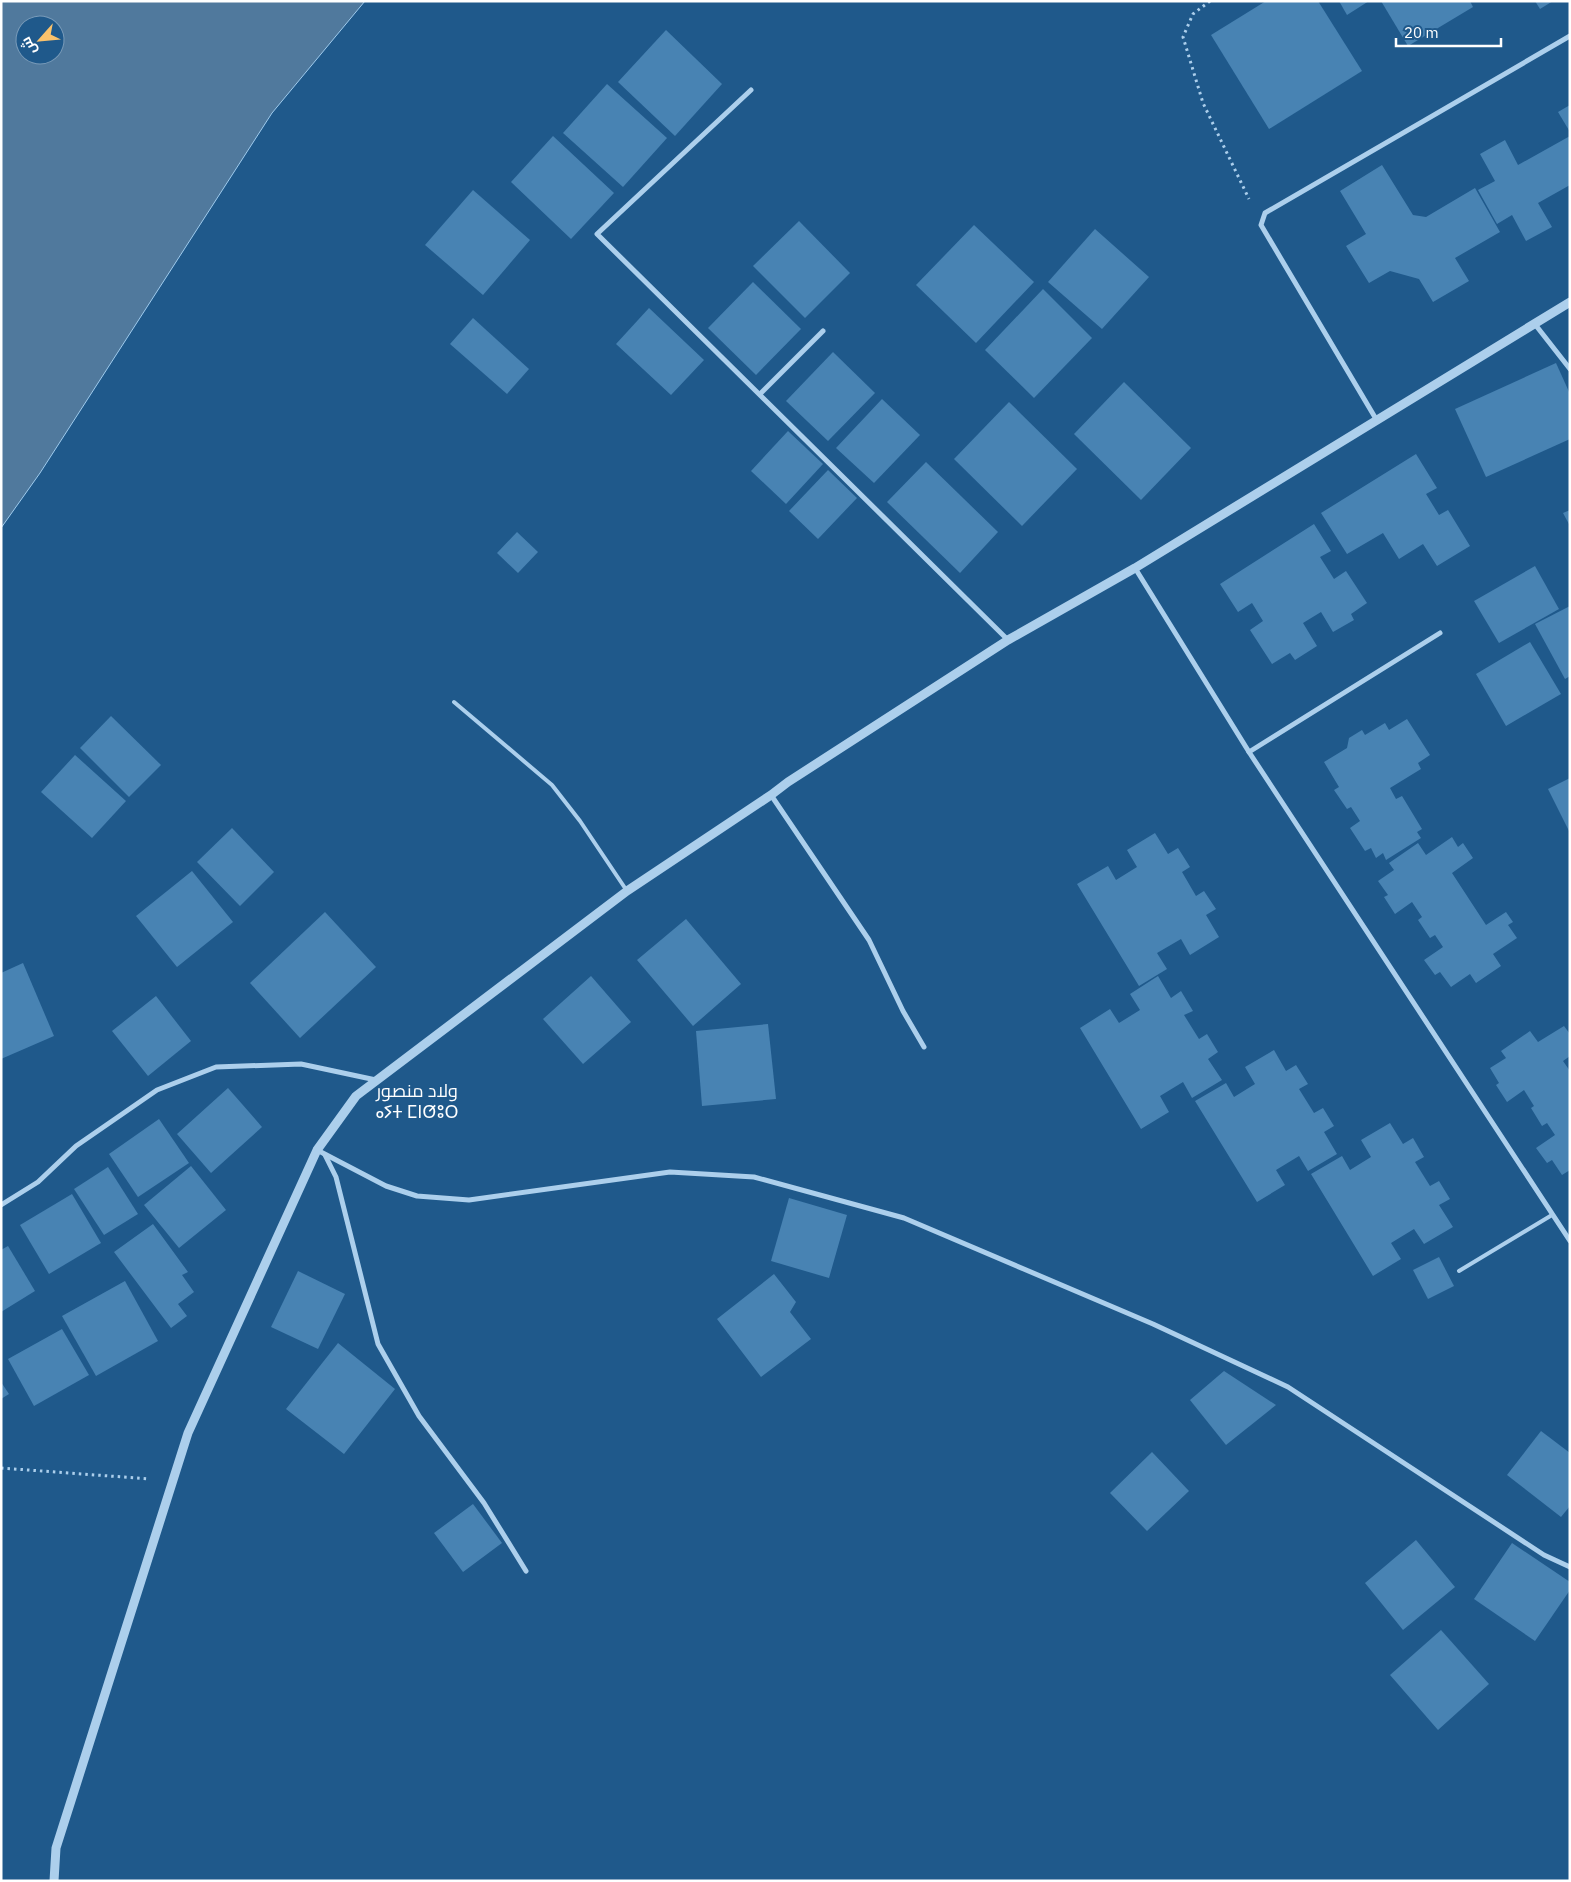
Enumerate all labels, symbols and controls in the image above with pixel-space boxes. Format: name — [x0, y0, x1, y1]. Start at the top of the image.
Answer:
north arrow — [15, 15, 65, 65]
scale bar — [1396, 15, 1501, 47]
text: 20 m — [1404, 23, 1439, 42]
text: ش — [16, 34, 41, 58]
district label: ولاد منصور ⴰⵢⵜ ⵎⵏⵚⵓⵔ — [375, 1079, 459, 1123]

